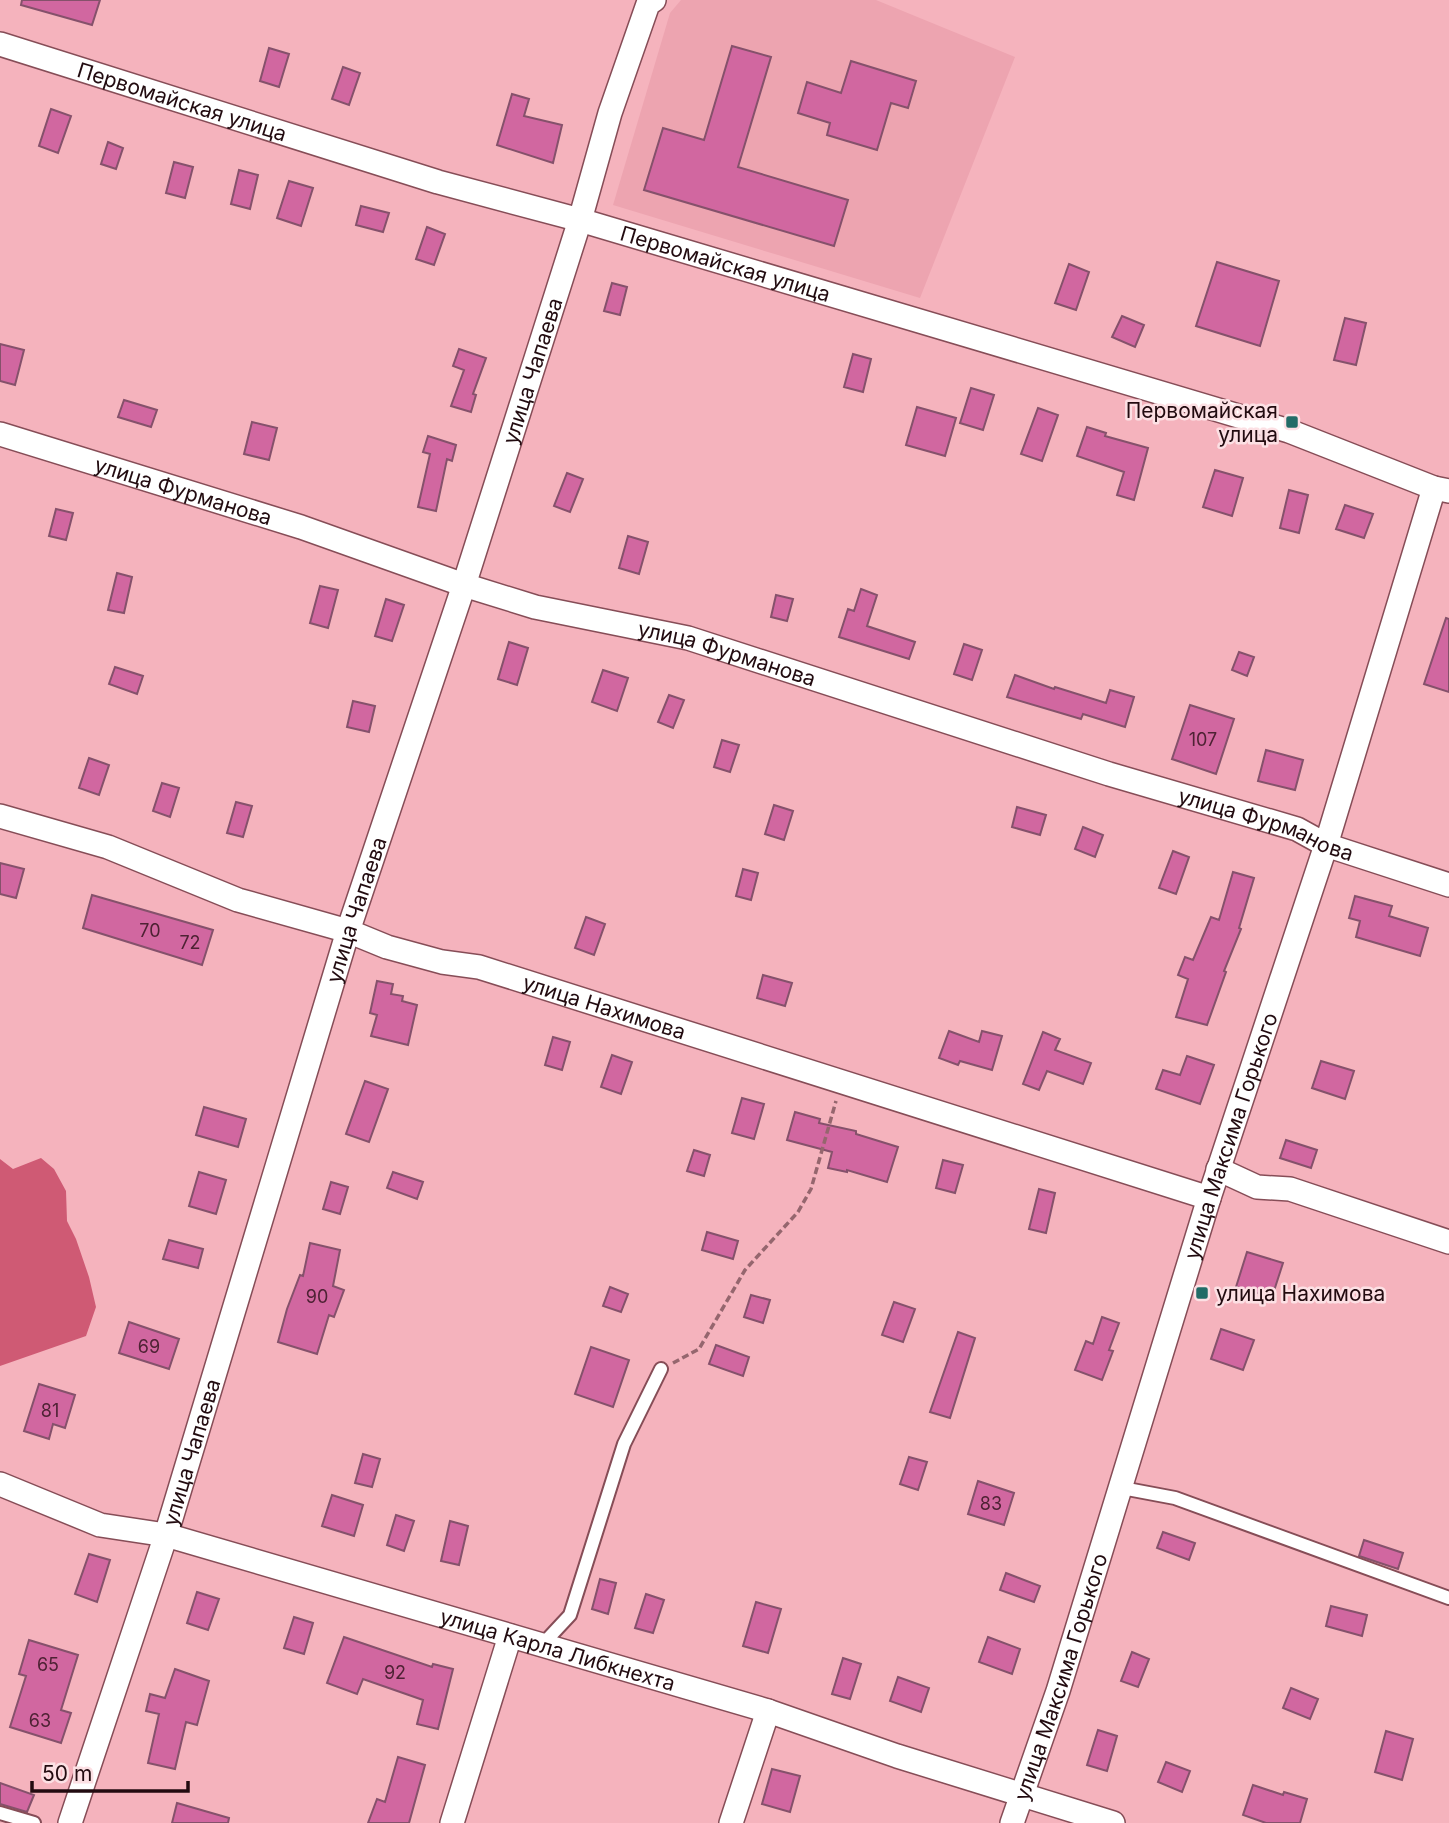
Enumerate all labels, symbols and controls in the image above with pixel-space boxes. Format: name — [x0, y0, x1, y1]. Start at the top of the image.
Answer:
street label: Первомайская улица — [74, 57, 290, 146]
street label: Первомайская улица — [617, 220, 834, 306]
street label: улица Чапаева — [497, 295, 567, 447]
place label: Первомайская улица — [1126, 398, 1278, 447]
marker: Первомайская улица — [1284, 414, 1300, 430]
street label: улица Фурманова — [92, 452, 275, 530]
street label: улица Фурманова — [636, 616, 819, 691]
house number: 107 — [1189, 729, 1217, 750]
street label: улица Фурманова — [1175, 782, 1357, 866]
street label: улица Чапаева — [321, 833, 391, 986]
house number: 70 — [139, 920, 161, 941]
house number: 72 — [179, 932, 201, 953]
street label: улица Нахимова — [520, 969, 689, 1044]
street label: улица Максима Горького — [1178, 1009, 1282, 1262]
place label: улица Нахимова — [1216, 1281, 1385, 1306]
marker: улица Нахимова — [1194, 1285, 1210, 1301]
house number: 90 — [306, 1286, 328, 1307]
house number: 69 — [138, 1336, 160, 1357]
street label: улица Чапаева — [157, 1376, 225, 1529]
house number: 81 — [41, 1400, 59, 1421]
house number: 83 — [980, 1493, 1002, 1514]
street label: улица Максима Горького — [1008, 1550, 1112, 1804]
street label: улица Карла Либкнехта — [437, 1603, 678, 1696]
house number: 65 — [37, 1654, 59, 1675]
house number: 92 — [384, 1662, 406, 1683]
house number: 63 — [29, 1710, 51, 1731]
scale bar — [32, 1750, 187, 1794]
text: 50 m — [42, 1761, 92, 1786]

